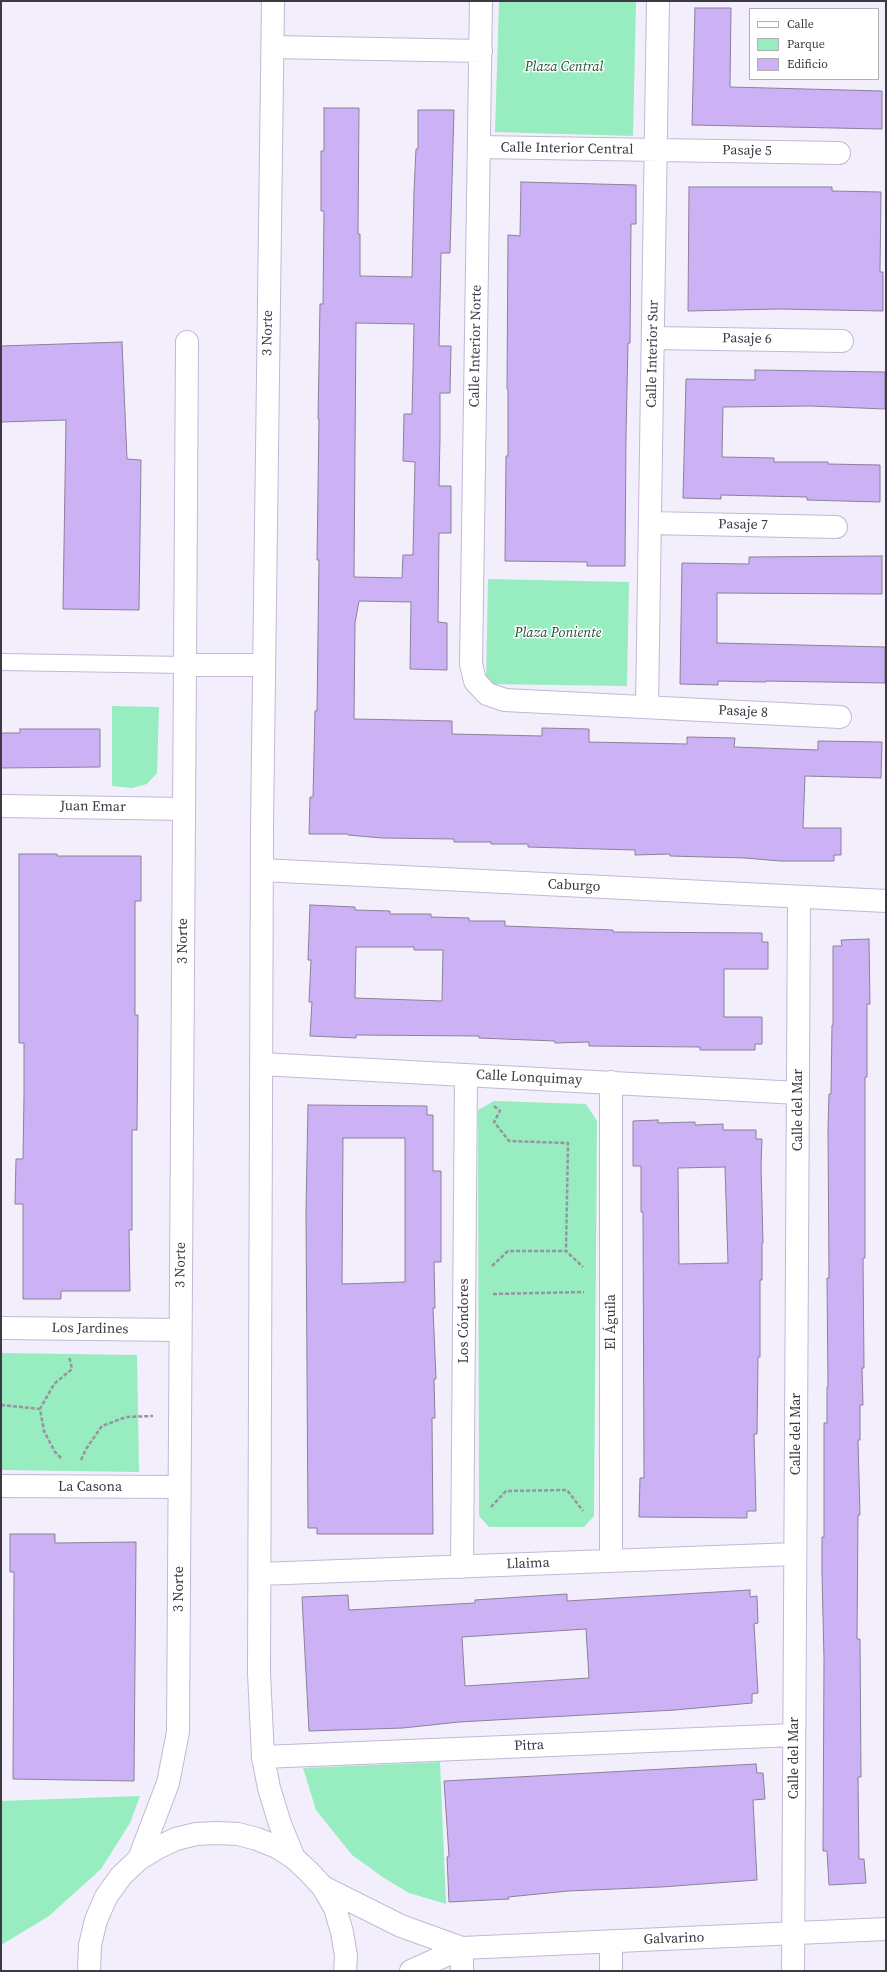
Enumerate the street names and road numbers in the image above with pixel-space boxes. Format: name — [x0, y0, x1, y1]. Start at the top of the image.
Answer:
street label: Calle Interior Central — [500, 139, 634, 159]
street label: Pasaje 5 — [722, 142, 772, 160]
street label: Calle Interior Norte — [467, 285, 485, 407]
street label: Calle Interior Sur — [644, 300, 662, 408]
street label: 3 Norte — [259, 310, 277, 356]
street label: Pasaje 6 — [722, 330, 772, 348]
street label: Pasaje 7 — [718, 516, 768, 534]
street label: Pasaje 8 — [718, 702, 768, 722]
street label: Juan Emar — [60, 798, 126, 816]
street label: Caburgo — [547, 876, 601, 896]
street label: 3 Norte — [175, 918, 191, 964]
street label: Calle Lonquimay — [476, 1067, 582, 1089]
street label: Calle del Mar — [790, 1069, 806, 1151]
street label: 3 Norte — [172, 1242, 190, 1288]
street label: Los Cóndores — [456, 1279, 472, 1363]
street label: El Águila — [603, 1294, 619, 1350]
street label: Los Jardines — [51, 1320, 129, 1338]
street label: Calle del Mar — [788, 1393, 804, 1475]
street label: La Casona — [58, 1479, 122, 1495]
street label: Llaima — [506, 1555, 550, 1573]
street label: 3 Norte — [171, 1566, 187, 1612]
street label: Calle del Mar — [786, 1717, 802, 1799]
street label: Pitra — [514, 1737, 544, 1755]
street label: Galvarino — [643, 1930, 705, 1948]

